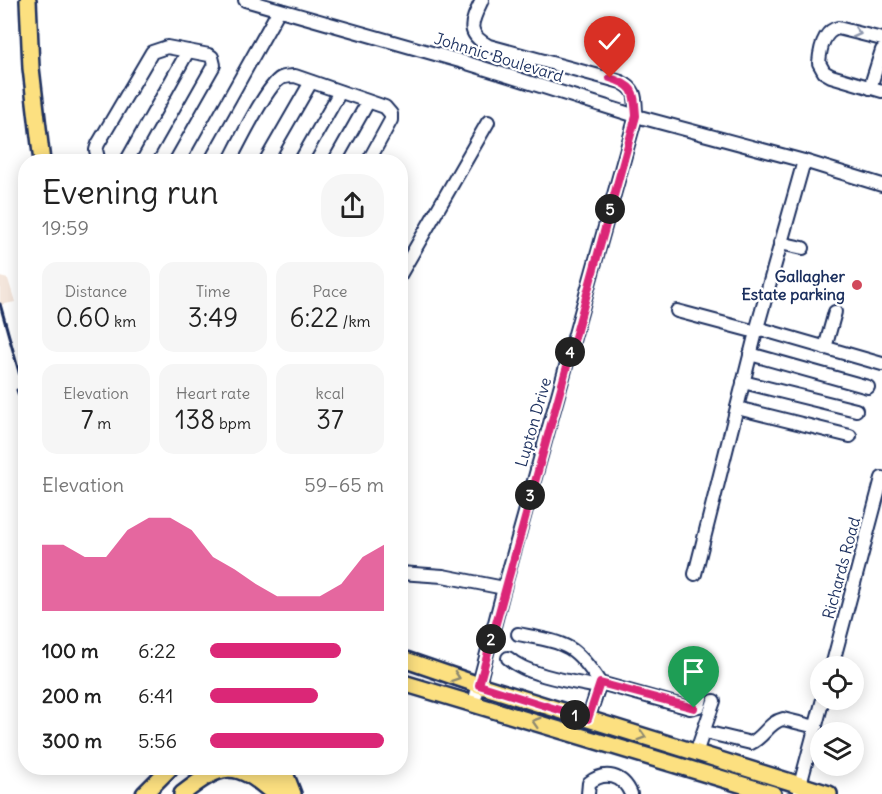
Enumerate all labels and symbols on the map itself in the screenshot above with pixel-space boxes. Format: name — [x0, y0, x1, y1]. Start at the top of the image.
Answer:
pin — [584, 16, 635, 78]
one-way arrow — [851, 25, 861, 38]
street label: Johnnic Boulevard — [432, 28, 566, 86]
pin: 5 — [595, 194, 625, 224]
place label: Gallagher Estate parking — [741, 266, 845, 305]
marker: Gallagher Estate parking — [850, 278, 864, 292]
pin: 4 — [555, 337, 585, 367]
street label: Lupton Drive — [511, 375, 555, 469]
pin: 3 — [515, 480, 545, 510]
street label: Richards Road — [818, 515, 864, 621]
pin: 2 — [476, 624, 506, 654]
pin — [668, 646, 719, 708]
one-way arrow — [450, 670, 461, 683]
pin: 1 — [560, 700, 590, 730]
one-way arrow — [531, 717, 542, 729]
one-way arrow — [636, 729, 647, 741]

